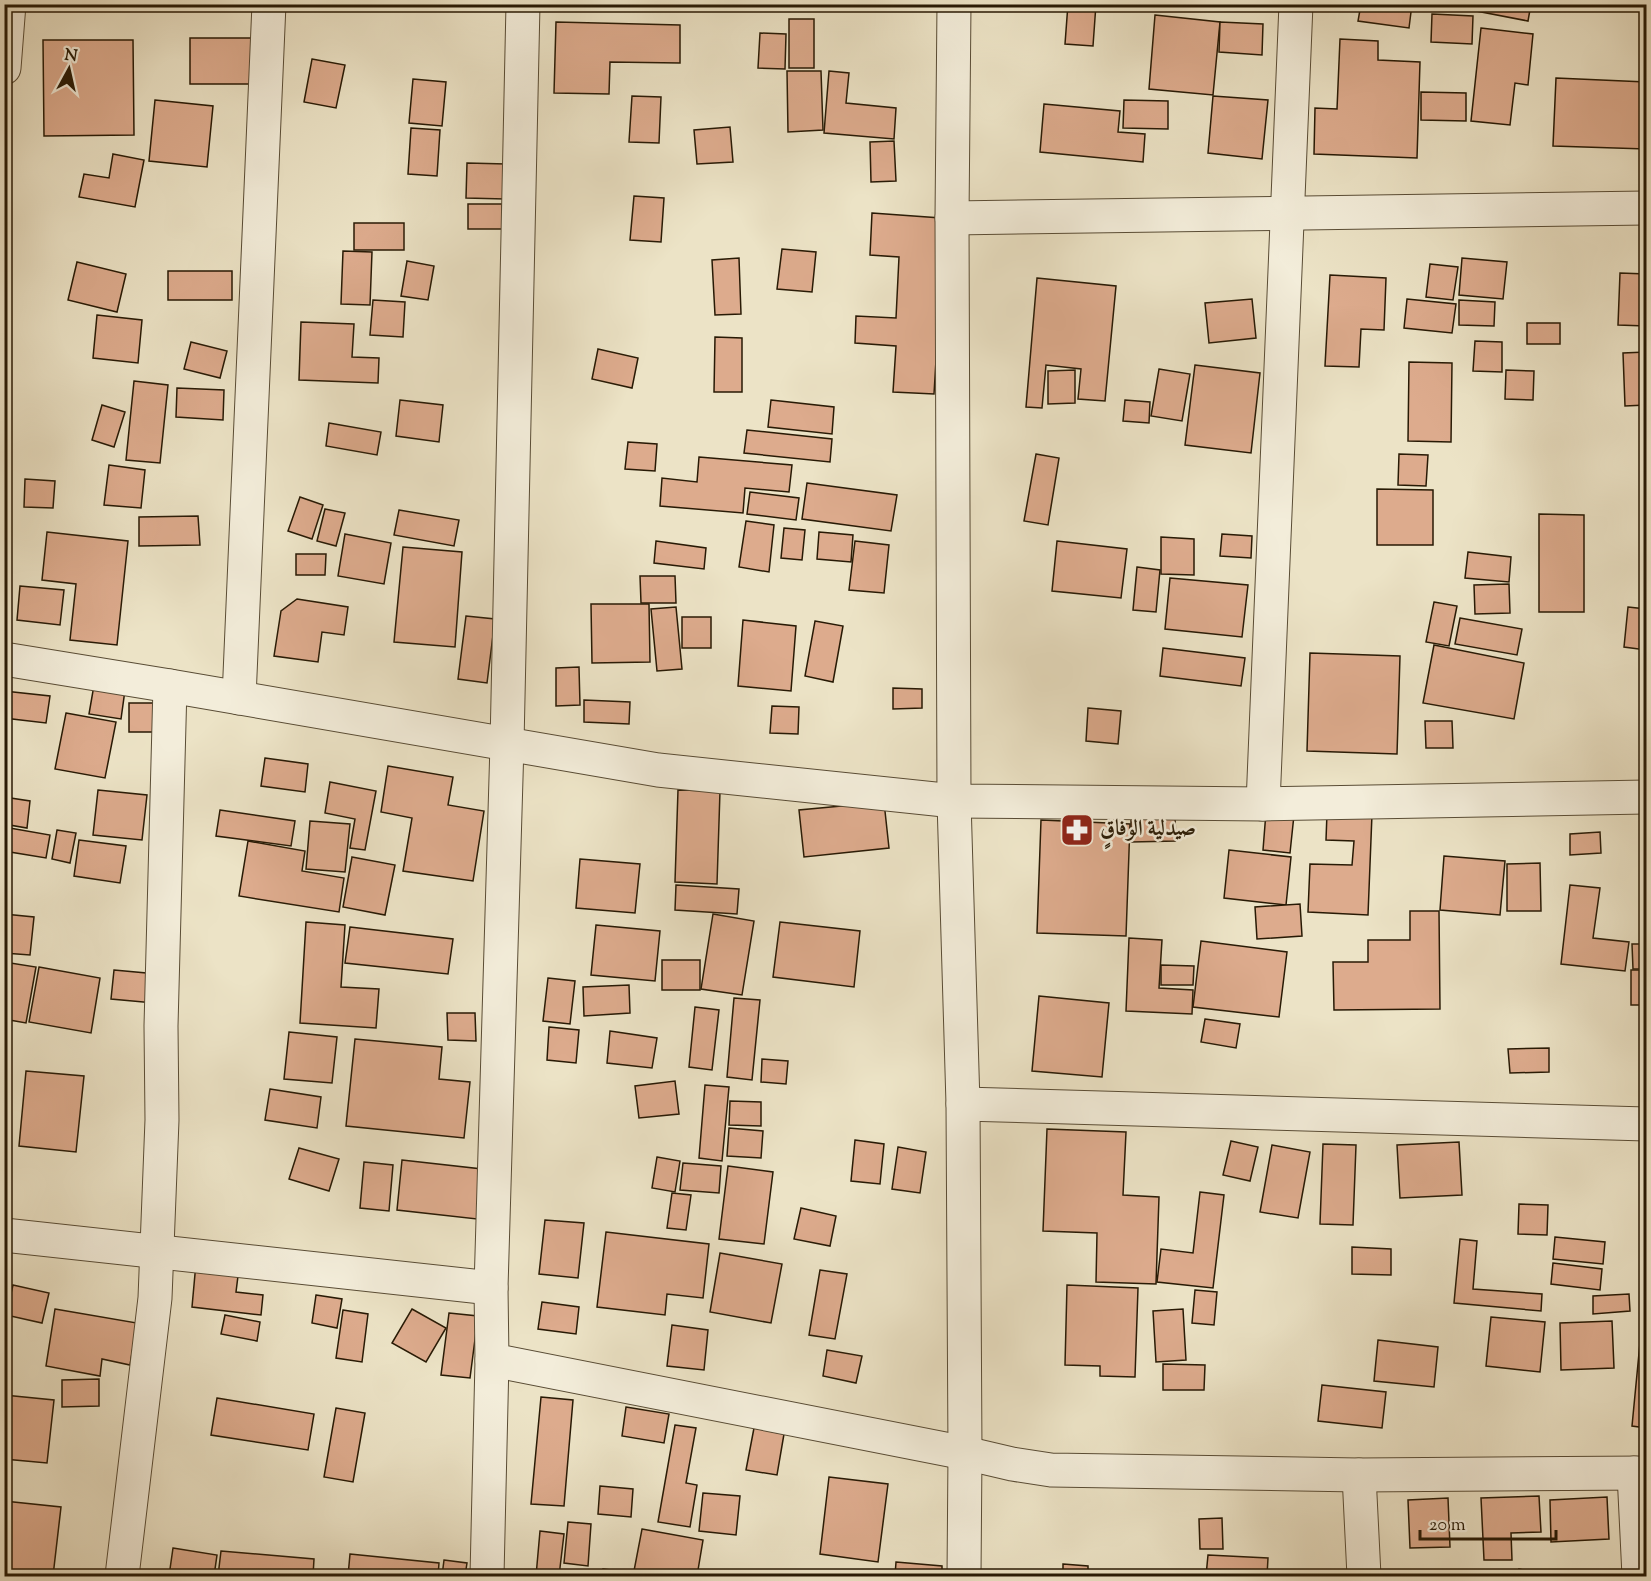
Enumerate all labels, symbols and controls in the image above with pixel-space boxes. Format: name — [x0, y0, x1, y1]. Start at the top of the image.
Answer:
north arrow — [39, 39, 99, 99]
text: N — [63, 44, 79, 69]
pharmacy icon: صيدلية الوفاقٍ — [1059, 812, 1095, 848]
place label: صيدلية الوفاقٍ — [1100, 814, 1196, 850]
scale bar — [1420, 1503, 1556, 1541]
text: 20 m — [1429, 1513, 1466, 1539]

